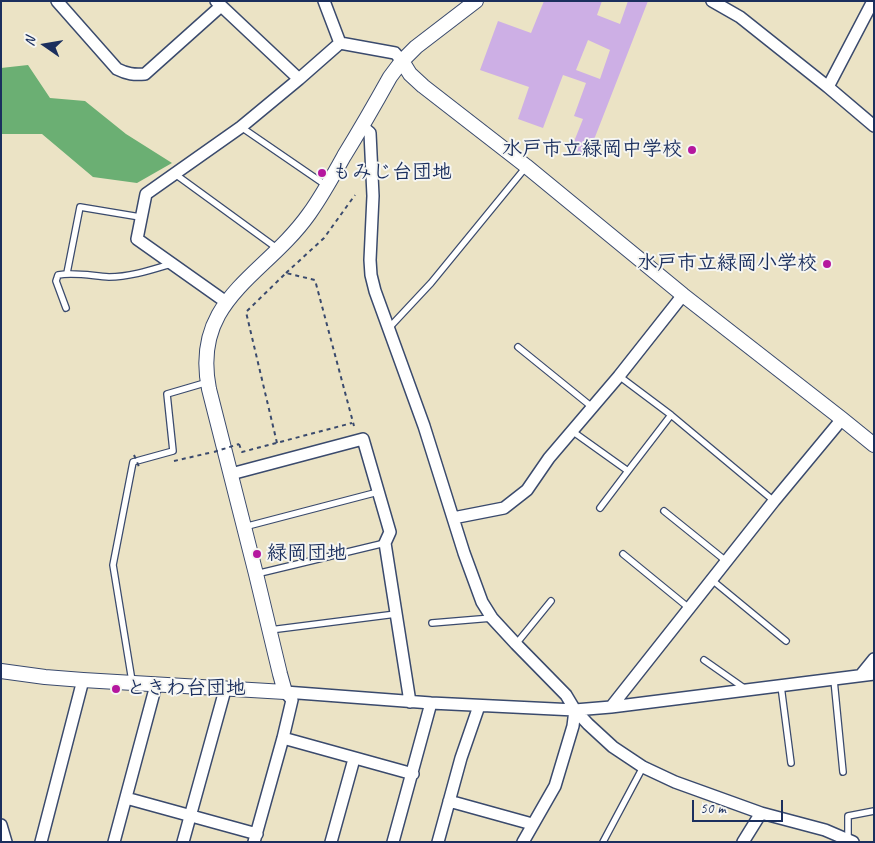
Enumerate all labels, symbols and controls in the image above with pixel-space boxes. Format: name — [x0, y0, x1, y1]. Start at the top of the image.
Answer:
north arrow — [20, 20, 70, 70]
text: N — [21, 35, 39, 48]
place label: 水戸市立緑岡中学校 — [502, 138, 682, 162]
marker: 水戸市立緑岡中学校 — [686, 144, 698, 156]
place label: もみじ台団地 — [332, 161, 452, 185]
marker: もみじ台団地 — [316, 167, 328, 179]
place label: 水戸市立緑岡小学校 — [637, 252, 817, 276]
marker: 水戸市立緑岡小学校 — [821, 258, 833, 270]
place label: 緑岡団地 — [267, 542, 347, 566]
marker: 緑岡団地 — [251, 548, 263, 560]
place label: ときわ台団地 — [126, 677, 246, 701]
marker: ときわ台団地 — [110, 683, 122, 695]
scale bar — [695, 790, 786, 822]
text: 50 m — [700, 799, 726, 818]

